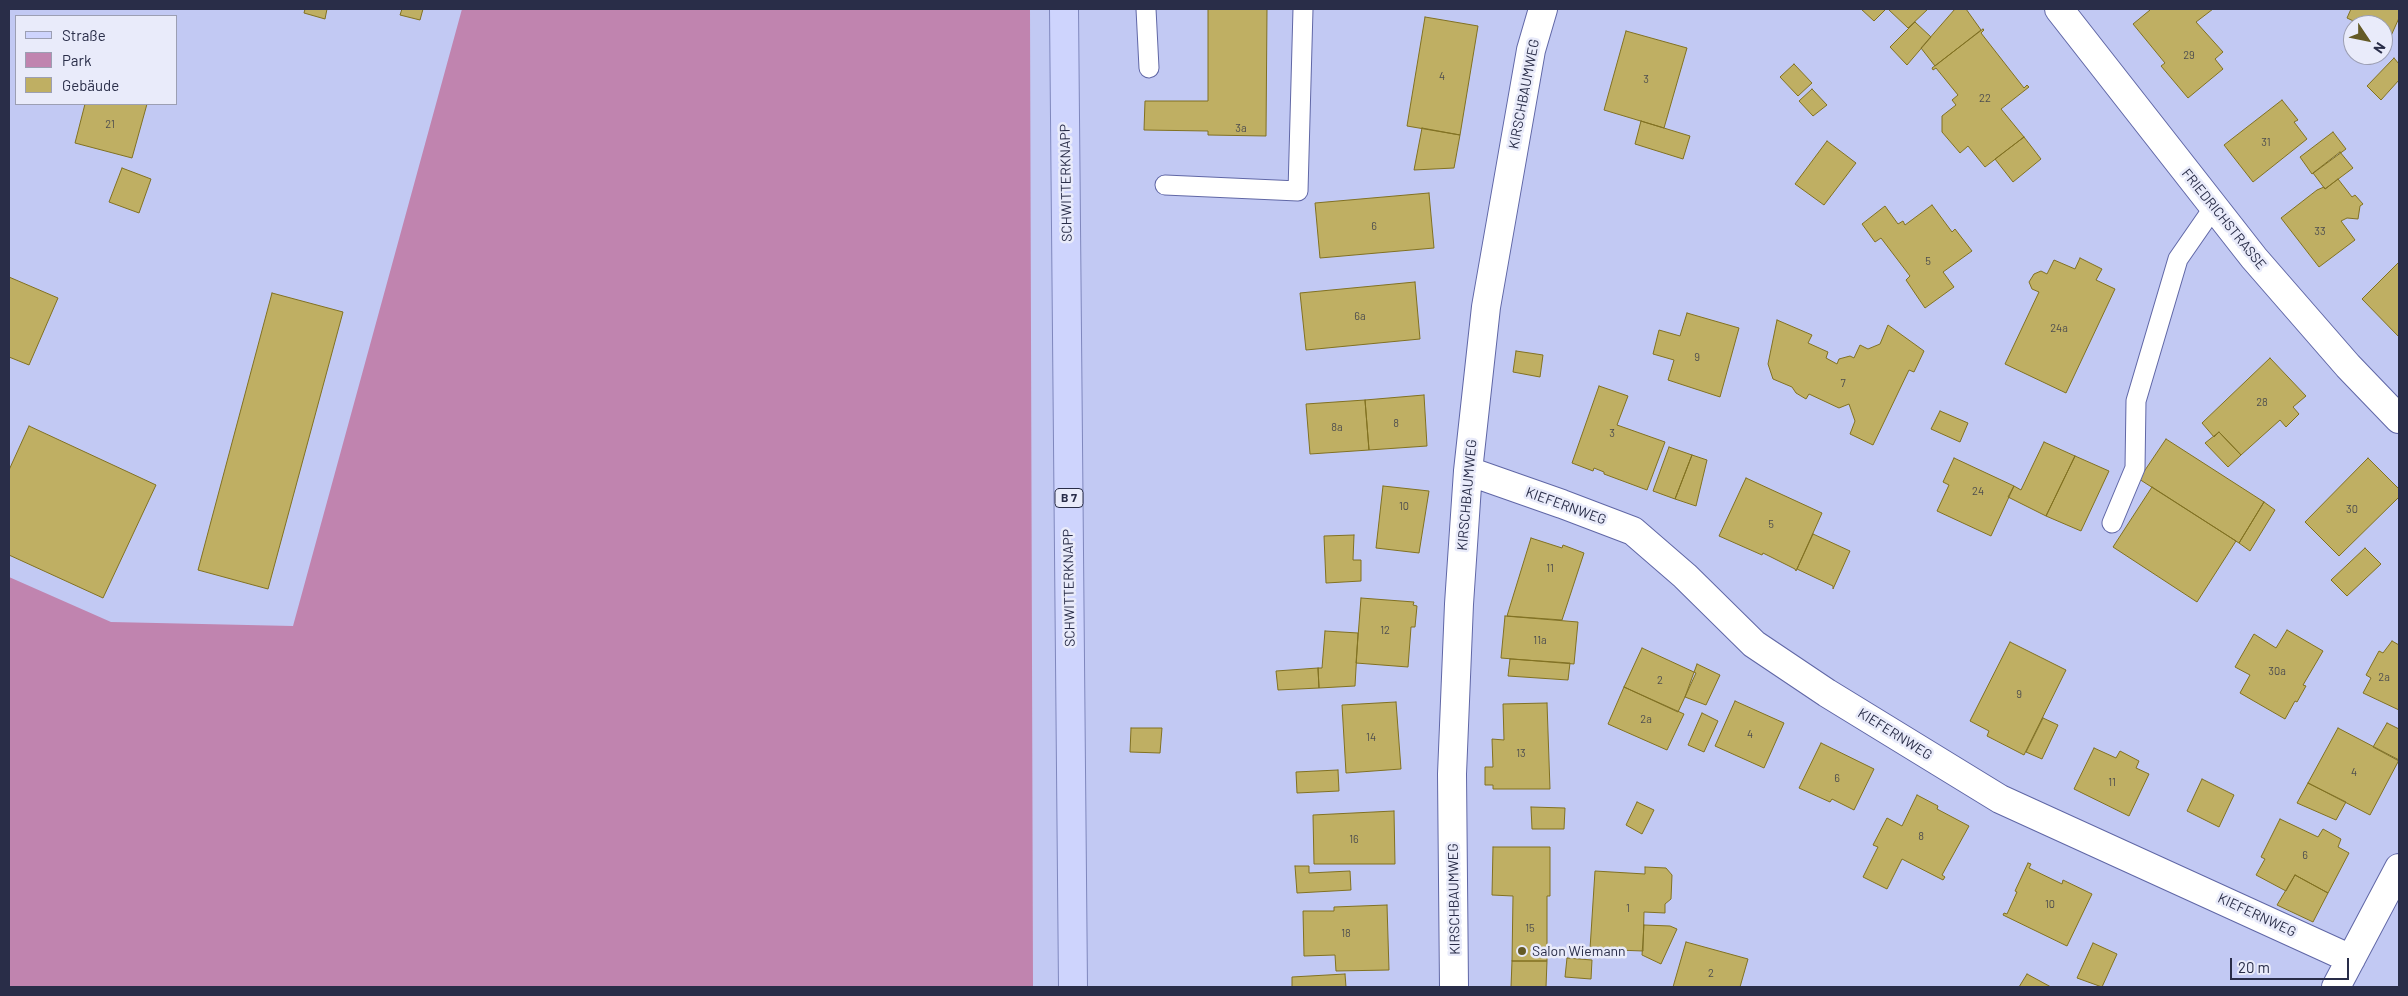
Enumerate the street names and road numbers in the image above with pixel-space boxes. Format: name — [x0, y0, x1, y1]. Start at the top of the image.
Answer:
street label: KIRSCHBAUMWEG — [1505, 38, 1543, 150]
street label: SCHWITTERKNAPP — [1057, 124, 1075, 242]
street label: FRIEDRICHSTRASSE — [2178, 165, 2270, 273]
street label: KIRSCHBAUMWEG — [1454, 439, 1480, 551]
street label: KIEFERNWEG — [1524, 484, 1608, 528]
road number: B 7 — [1055, 488, 1083, 508]
street label: SCHWITTERKNAPP — [1060, 529, 1078, 647]
street label: KIEFERNWEG — [1855, 705, 1935, 763]
street label: KIRSCHBAUMWEG — [1445, 843, 1463, 955]
street label: KIEFERNWEG — [2215, 890, 2299, 940]

